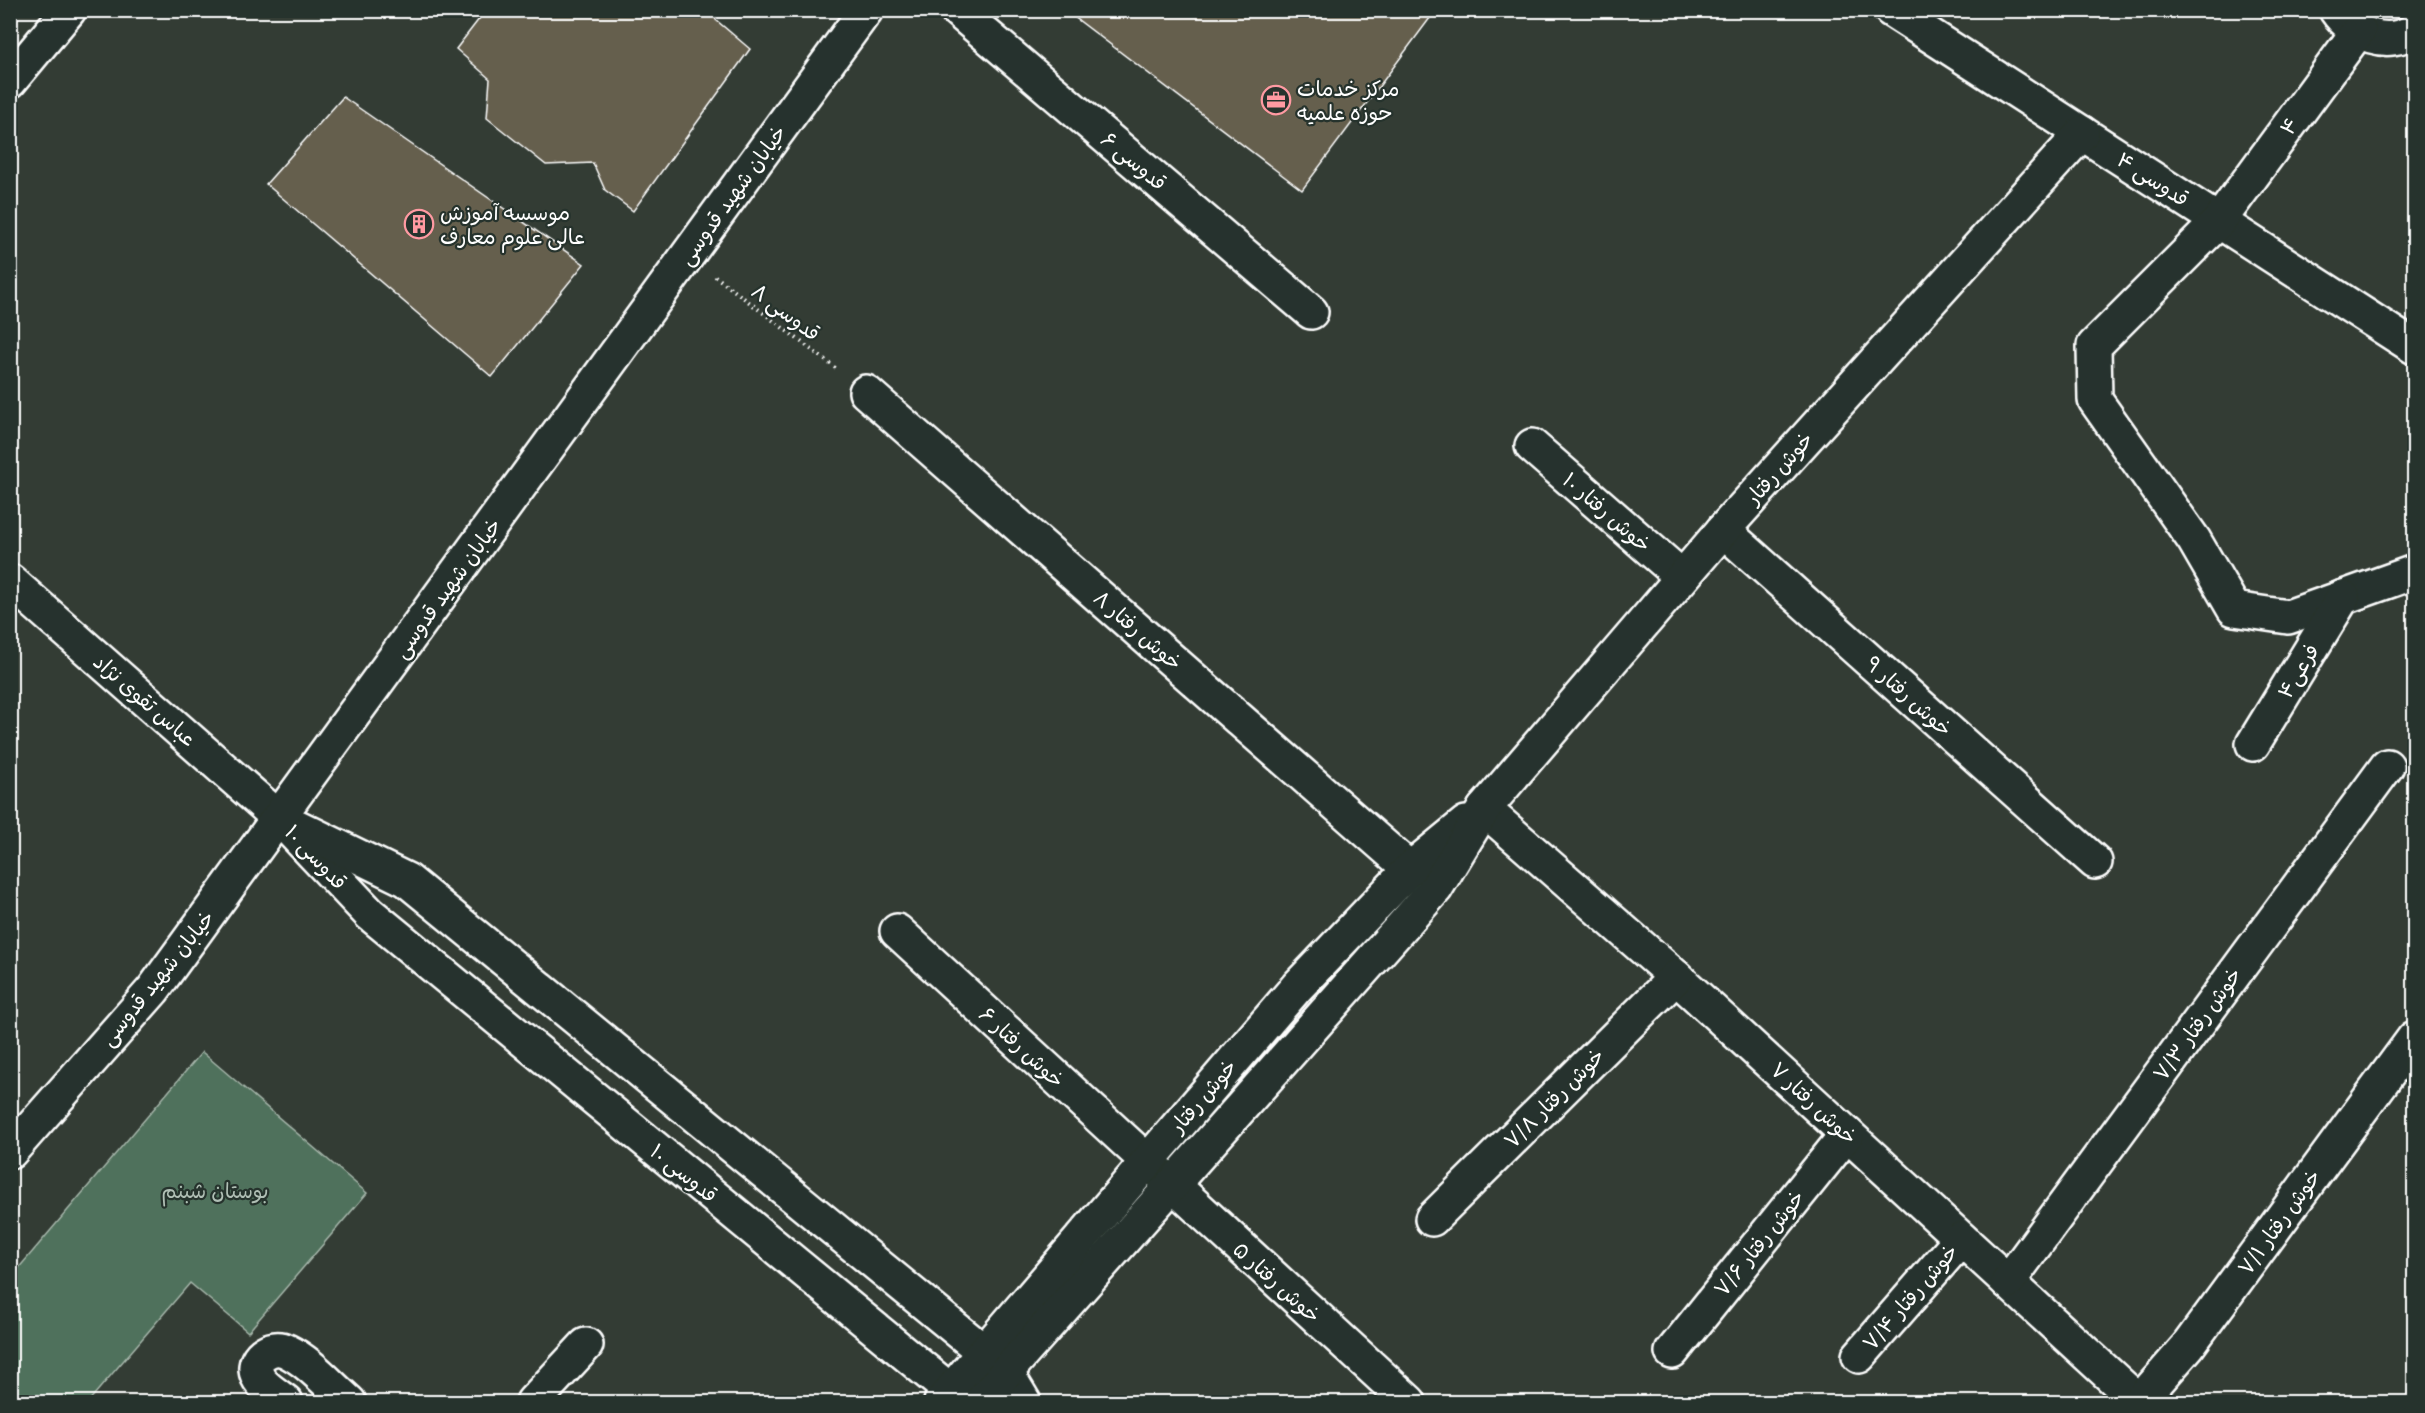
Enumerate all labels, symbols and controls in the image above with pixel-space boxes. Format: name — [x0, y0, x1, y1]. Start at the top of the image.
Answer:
place label: مرکز خدمات حوزه علمیه — [1297, 75, 1400, 126]
office icon: مرکز خدمات حوزه علمیه — [1260, 84, 1292, 116]
street label: ۴ — [2273, 112, 2305, 140]
street label: خیابان شهید قدوسی — [672, 119, 793, 271]
street label: قدوسی ۶ — [1095, 126, 1172, 197]
street label: قدوسی ۴ — [2111, 146, 2194, 213]
place label: موسسه آموزش عالی علوم معارف — [440, 199, 585, 253]
building icon: موسسه آموزش عالی علوم معارف — [403, 208, 435, 240]
street label: قدوسی ۸ — [745, 277, 826, 348]
street label: خوش رفتار — [1738, 426, 1819, 511]
street label: خوش رفتار ۱۰ — [1557, 466, 1657, 558]
street label: خیابان شهید قدوسی — [387, 512, 508, 664]
street label: خوش رفتار ۸ — [1088, 584, 1188, 676]
street label: فرعی۴ — [2271, 639, 2326, 704]
street label: عباس تقوی نژاد — [88, 648, 202, 752]
street label: خوش رفتار ۹ — [1860, 650, 1958, 742]
street label: قدوسی ۱۰ — [278, 819, 353, 896]
street label: خیابان شهید قدوسی — [94, 905, 221, 1052]
street label: خوش رفتار ۷/۳ — [2147, 962, 2247, 1086]
street label: خوش رفتار ۶ — [974, 1001, 1070, 1093]
street label: خوش رفتار ۷/۸ — [1498, 1042, 1610, 1154]
street label: خوش رفتار — [1163, 1053, 1242, 1139]
street label: خوش رفتار ۷ — [1765, 1056, 1863, 1150]
street label: قدوسی ۱۰ — [644, 1138, 723, 1209]
street label: خوش رفتار ۷/۱ — [2232, 1164, 2326, 1280]
park label: بوستان شبنم — [161, 1177, 269, 1207]
street label: خوش رفتار ۷/۶ — [1708, 1184, 1810, 1302]
street label: خوش رفتار ۵ — [1228, 1236, 1326, 1328]
street label: خوش رفتار ۷/۴ — [1856, 1238, 1964, 1356]

